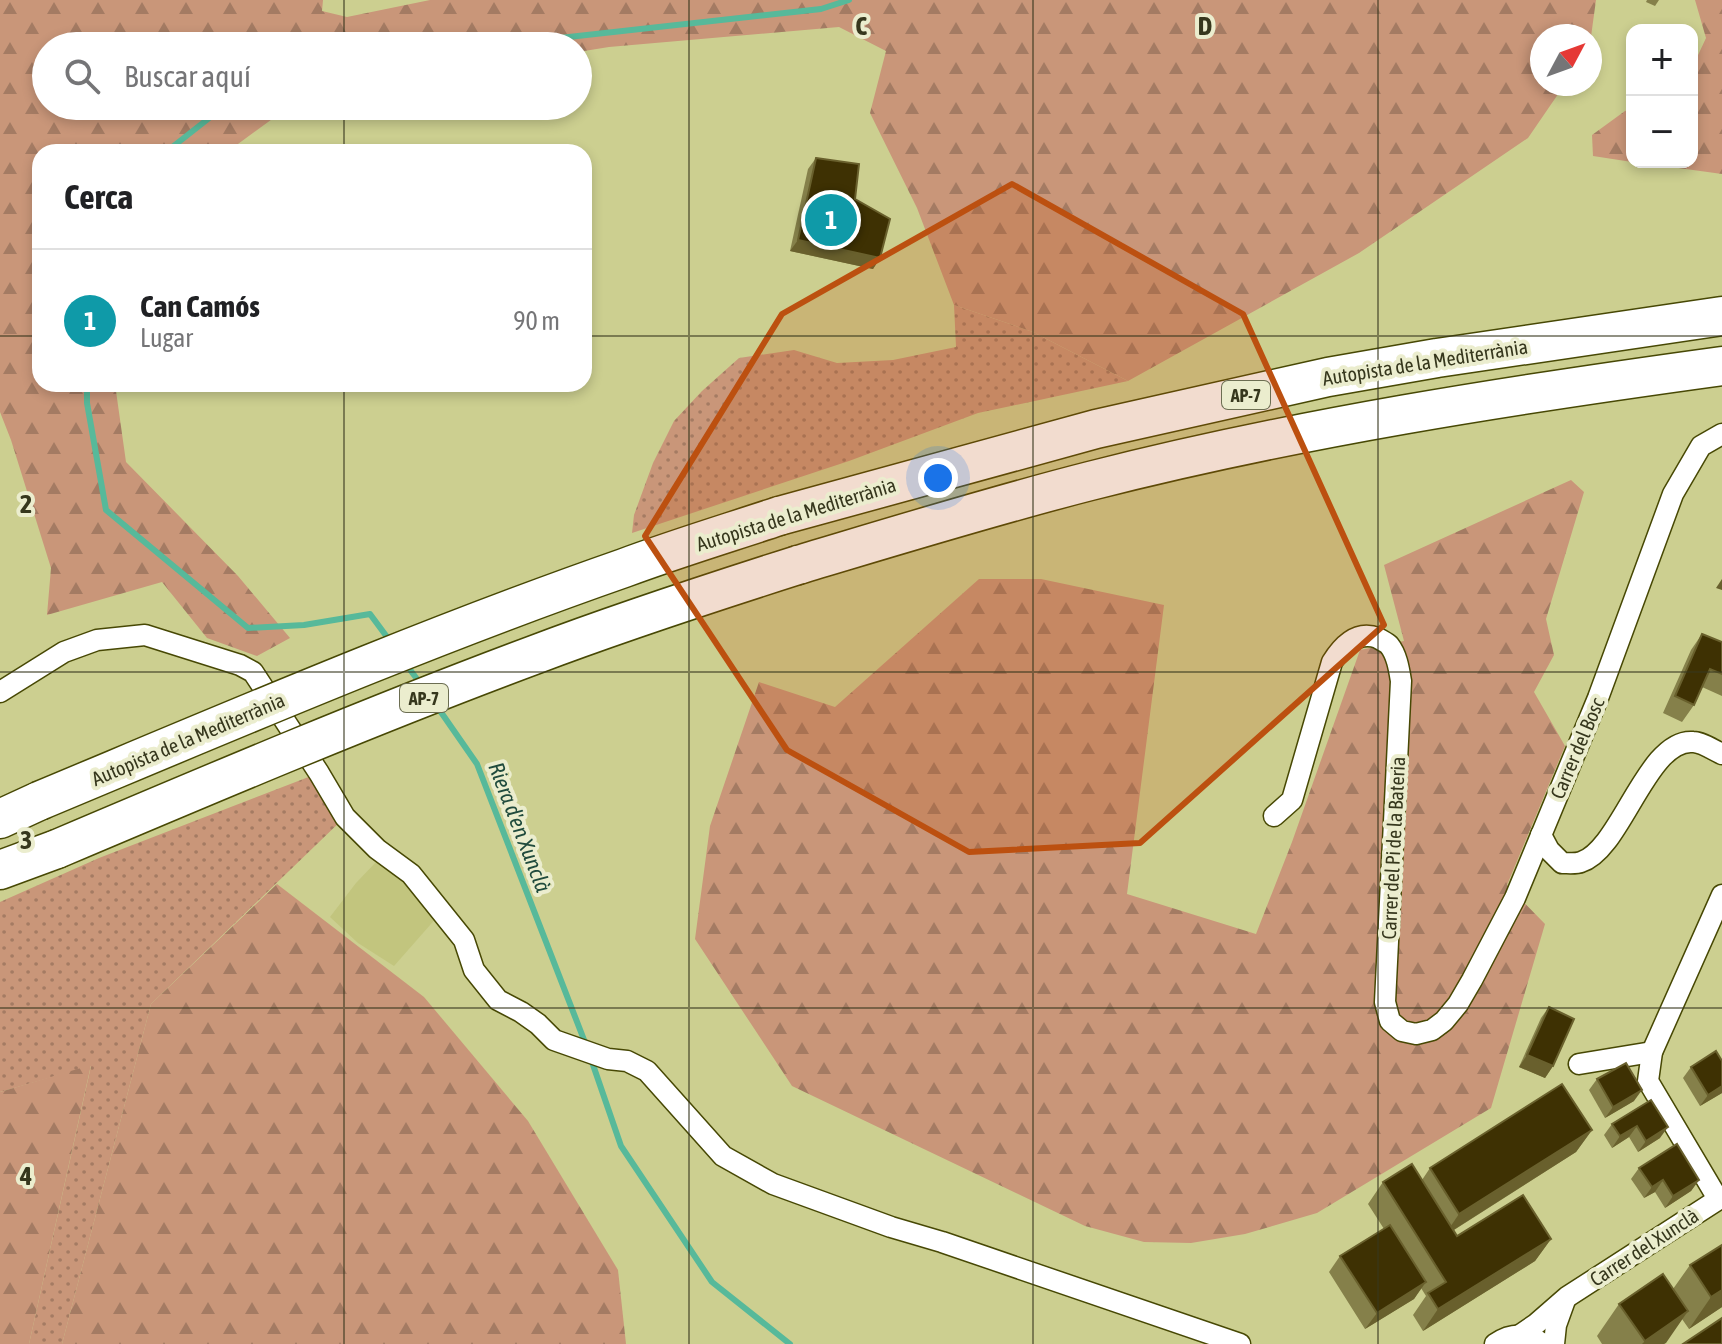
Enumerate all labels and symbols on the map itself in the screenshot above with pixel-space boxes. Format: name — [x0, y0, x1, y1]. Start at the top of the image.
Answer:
text: C — [855, 11, 867, 41]
text: D — [1198, 11, 1212, 41]
north arrow — [1530, 24, 1602, 96]
pin: 1 — [805, 190, 857, 250]
street label: Autopista de la Mediterrània — [1321, 334, 1529, 390]
road number: AP-7 — [1222, 381, 1270, 409]
your location — [918, 458, 958, 498]
street label: Autopista de la Mediterrània — [693, 473, 899, 555]
text: 2 — [20, 489, 32, 519]
road number: AP-7 — [400, 684, 448, 712]
street label: Autopista de la Mediterrània — [88, 688, 288, 790]
street label: Carrer del Bosc — [1545, 693, 1609, 802]
street label: Carrer del Pi de la Bateria — [1377, 756, 1409, 940]
water label: Riera d'en Xunclà — [483, 758, 557, 896]
text: 3 — [20, 825, 32, 855]
text: 4 — [19, 1161, 32, 1191]
street label: Carrer del Xunclà — [1585, 1203, 1703, 1291]

